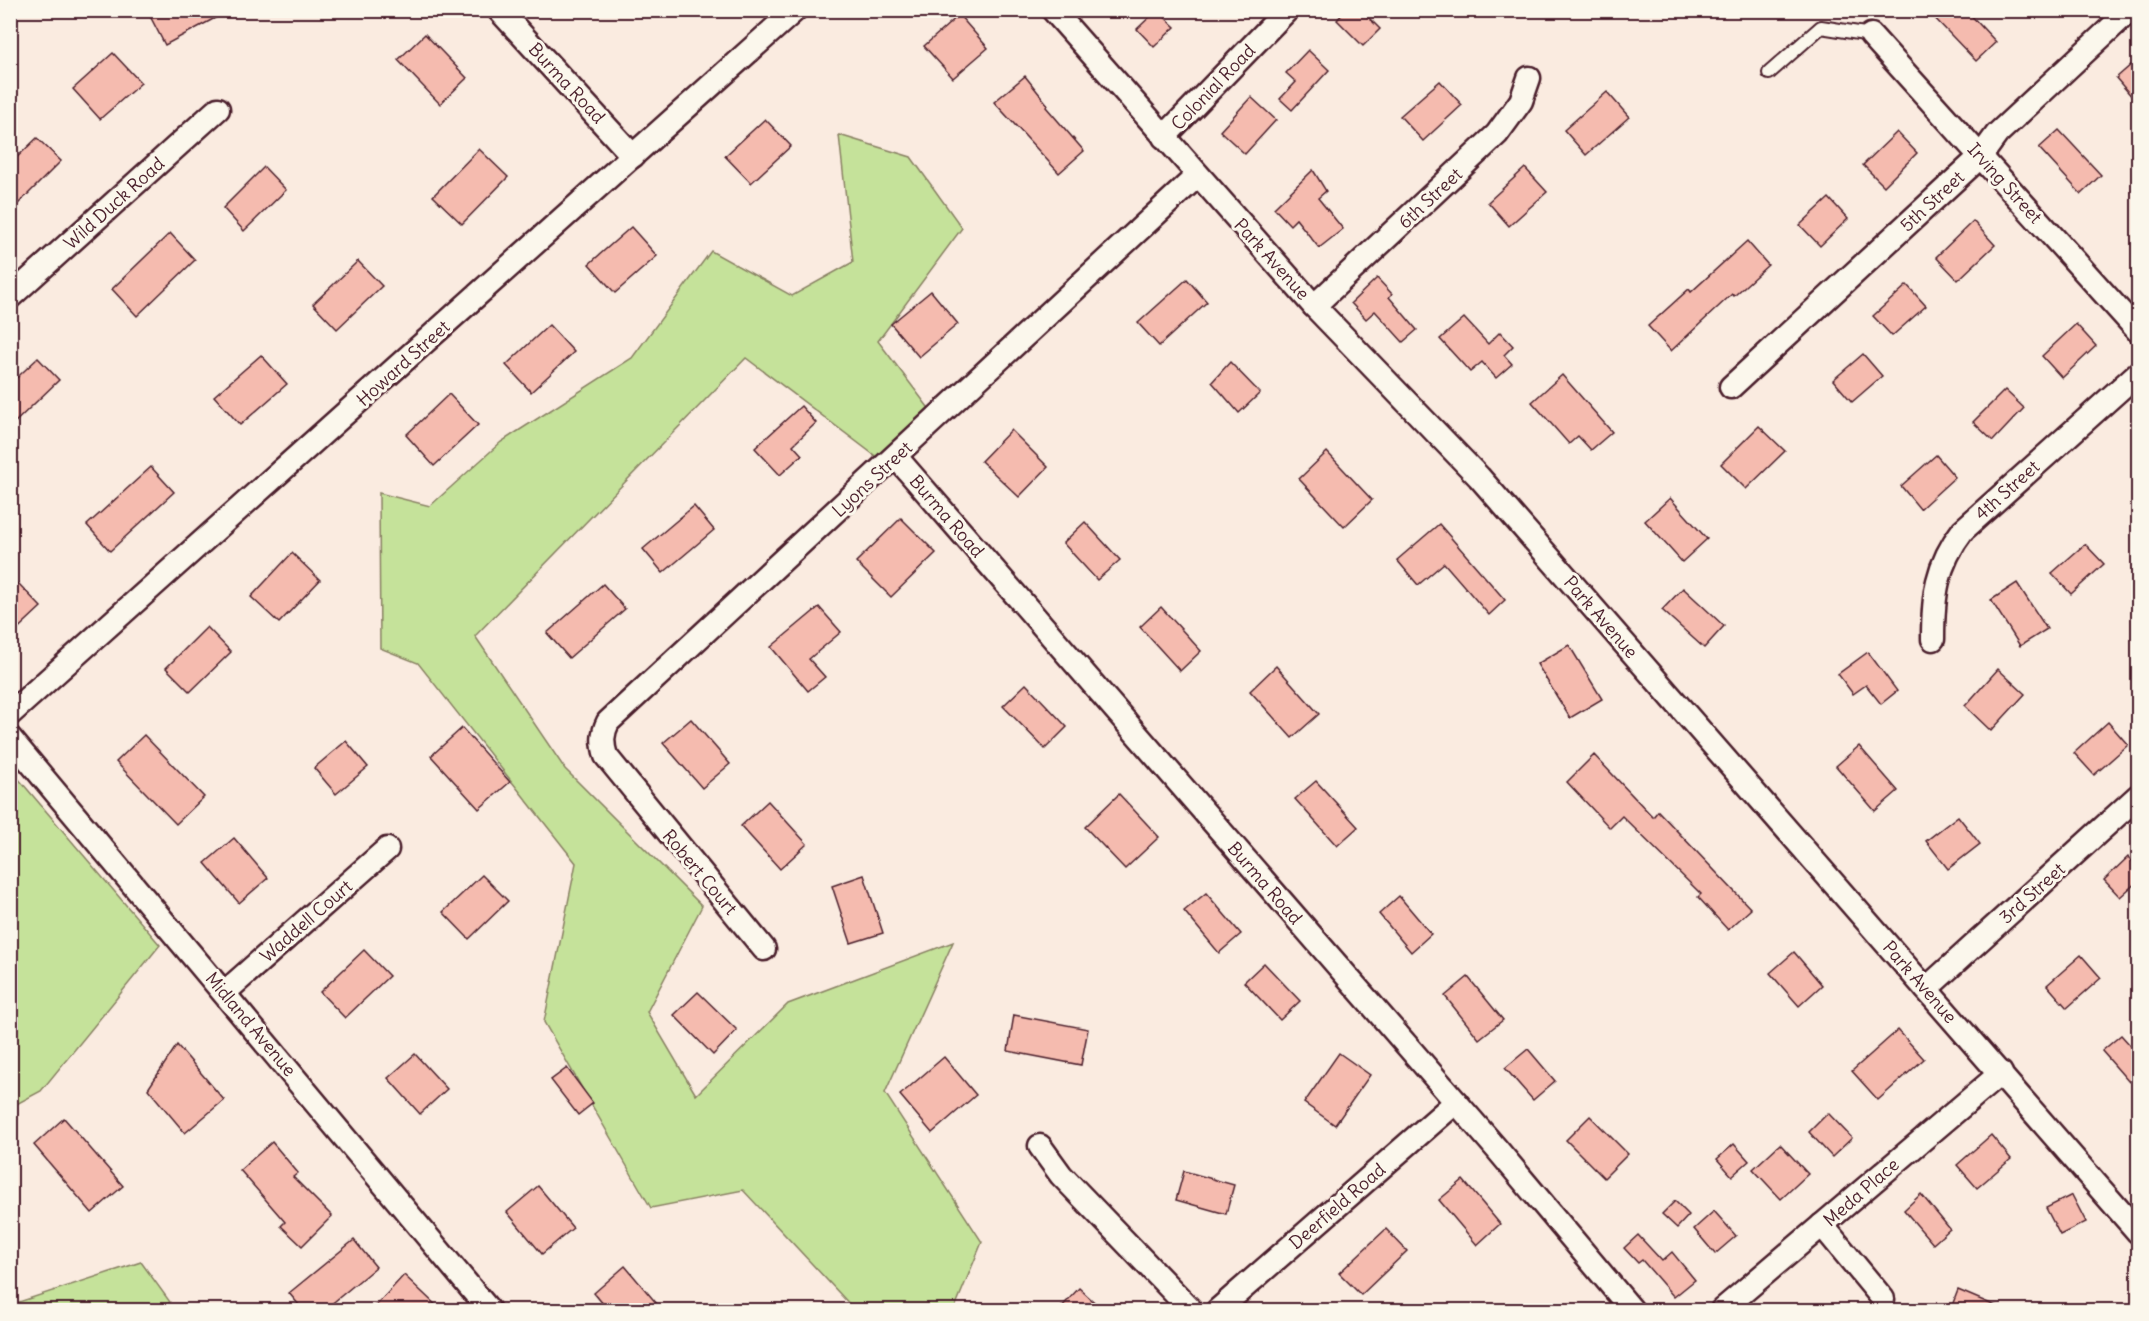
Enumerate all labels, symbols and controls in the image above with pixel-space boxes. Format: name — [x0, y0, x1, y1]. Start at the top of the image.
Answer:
street label: Burma Road — [524, 38, 611, 129]
street label: Colonial Road — [1166, 39, 1260, 135]
street label: Irving Street — [1963, 138, 2047, 228]
street label: Wild Duck Road — [59, 152, 169, 254]
street label: 6th Street — [1393, 163, 1467, 233]
street label: 5th Street — [1895, 166, 1969, 236]
street label: Park Avenue — [1229, 213, 1315, 305]
street label: Howard Street — [352, 315, 454, 411]
street label: Lyons Street — [827, 436, 917, 522]
street label: 4th Street — [1970, 455, 2044, 525]
street label: Burma Road — [905, 470, 989, 562]
street label: Park Avenue — [1559, 571, 1643, 663]
street label: Robert Court — [658, 825, 742, 919]
street label: Burma Road — [1223, 837, 1307, 929]
street label: 3rd Street — [1994, 858, 2070, 928]
street label: Waddell Court — [255, 875, 357, 967]
street label: Park Avenue — [1878, 936, 1962, 1028]
street label: Midland Avenue — [201, 967, 301, 1081]
street label: Meda Place — [1818, 1153, 1904, 1231]
street label: Deerfield Road — [1284, 1158, 1390, 1254]

